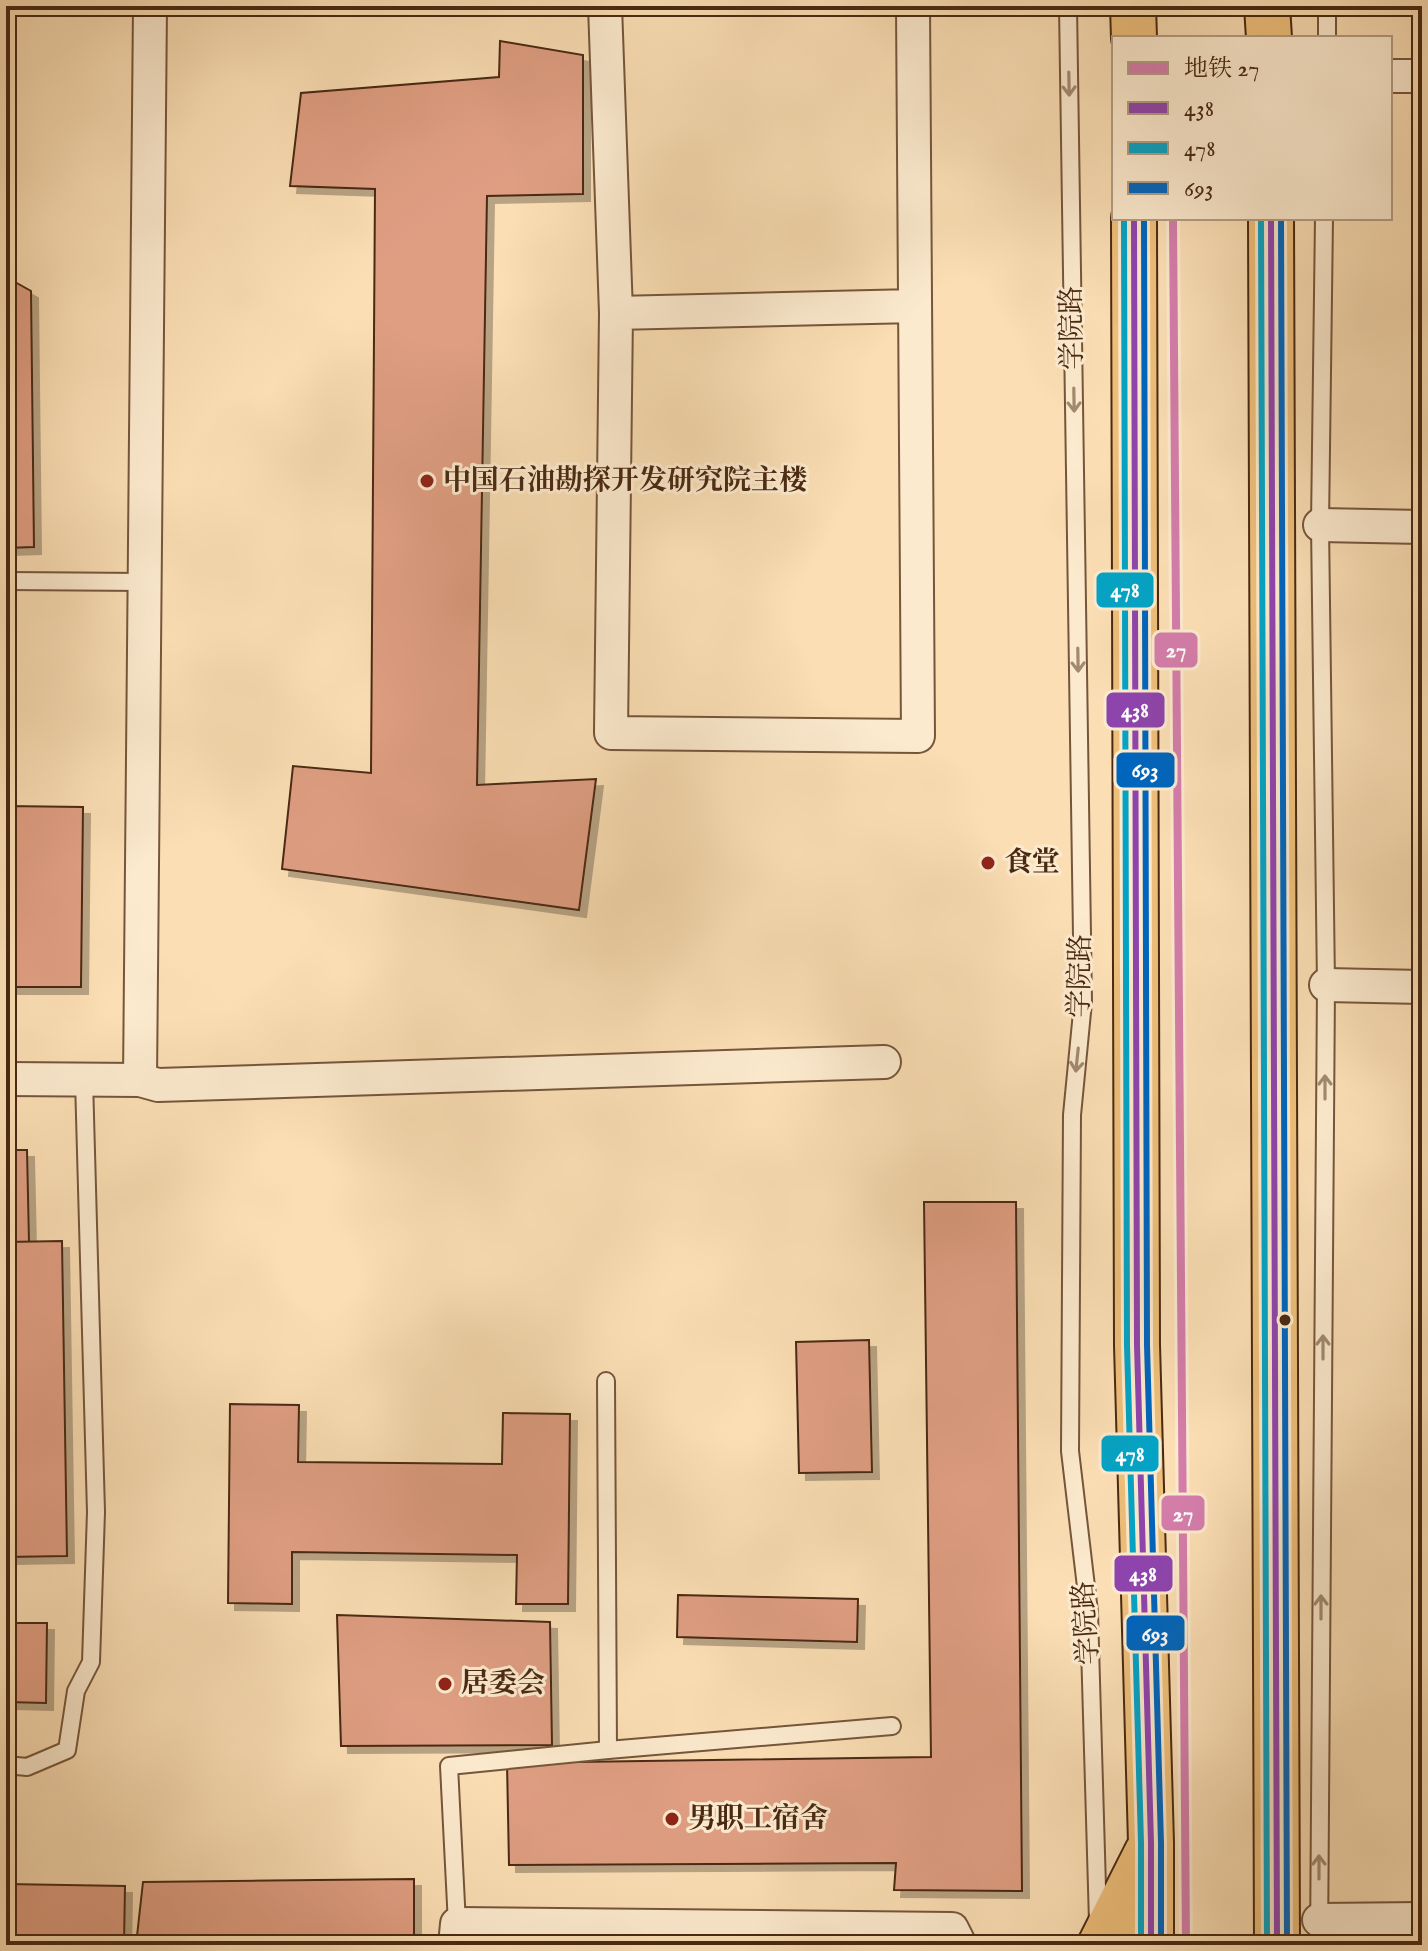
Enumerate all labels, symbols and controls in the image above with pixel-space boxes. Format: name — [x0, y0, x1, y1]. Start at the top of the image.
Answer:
legend — [1112, 36, 1392, 220]
text: 地铁 27 — [1184, 54, 1259, 85]
one-way arrow — [1061, 70, 1077, 97]
text: 438 — [1184, 94, 1214, 125]
text: 478 — [1184, 134, 1216, 165]
text: 693 — [1184, 174, 1214, 205]
street label: 学院路 — [1055, 286, 1091, 370]
one-way arrow — [1066, 386, 1082, 413]
place label: 中国石油勘探开发研究院主楼 — [443, 464, 807, 499]
marker: 中国石油勘探开发研究院主楼 — [418, 472, 436, 490]
line badge: 478 — [1095, 571, 1155, 609]
text: 478 — [1110, 577, 1140, 605]
line badge: 27 — [1153, 631, 1199, 669]
text: 27 — [1166, 637, 1186, 665]
one-way arrow — [1070, 646, 1086, 673]
line badge: 438 — [1105, 691, 1166, 729]
text: 438 — [1121, 697, 1149, 725]
line badge: 693 — [1115, 751, 1176, 789]
text: 693 — [1131, 757, 1159, 785]
place label: 食堂 — [1004, 846, 1060, 881]
marker: 食堂 — [979, 854, 997, 872]
street label: 学院路 — [1063, 934, 1099, 1018]
one-way arrow — [1070, 1046, 1085, 1073]
one-way arrow — [1317, 1074, 1333, 1101]
unlabelled marker — [1277, 1312, 1293, 1328]
one-way arrow — [1315, 1334, 1331, 1361]
line badge: 478 — [1100, 1434, 1160, 1473]
text: 478 — [1115, 1441, 1145, 1469]
line badge: 27 — [1160, 1494, 1206, 1532]
text: 27 — [1173, 1501, 1193, 1529]
line badge: 438 — [1113, 1554, 1174, 1593]
text: 438 — [1129, 1561, 1157, 1589]
street label: 学院路 — [1067, 1580, 1107, 1666]
one-way arrow — [1313, 1594, 1329, 1621]
line badge: 693 — [1125, 1614, 1186, 1652]
text: 693 — [1141, 1621, 1169, 1649]
place label: 居委会 — [461, 1667, 545, 1702]
marker: 居委会 — [436, 1675, 454, 1693]
place label: 男职工宿舍 — [688, 1802, 828, 1837]
marker: 男职工宿舍 — [663, 1810, 681, 1828]
one-way arrow — [1311, 1854, 1327, 1881]

